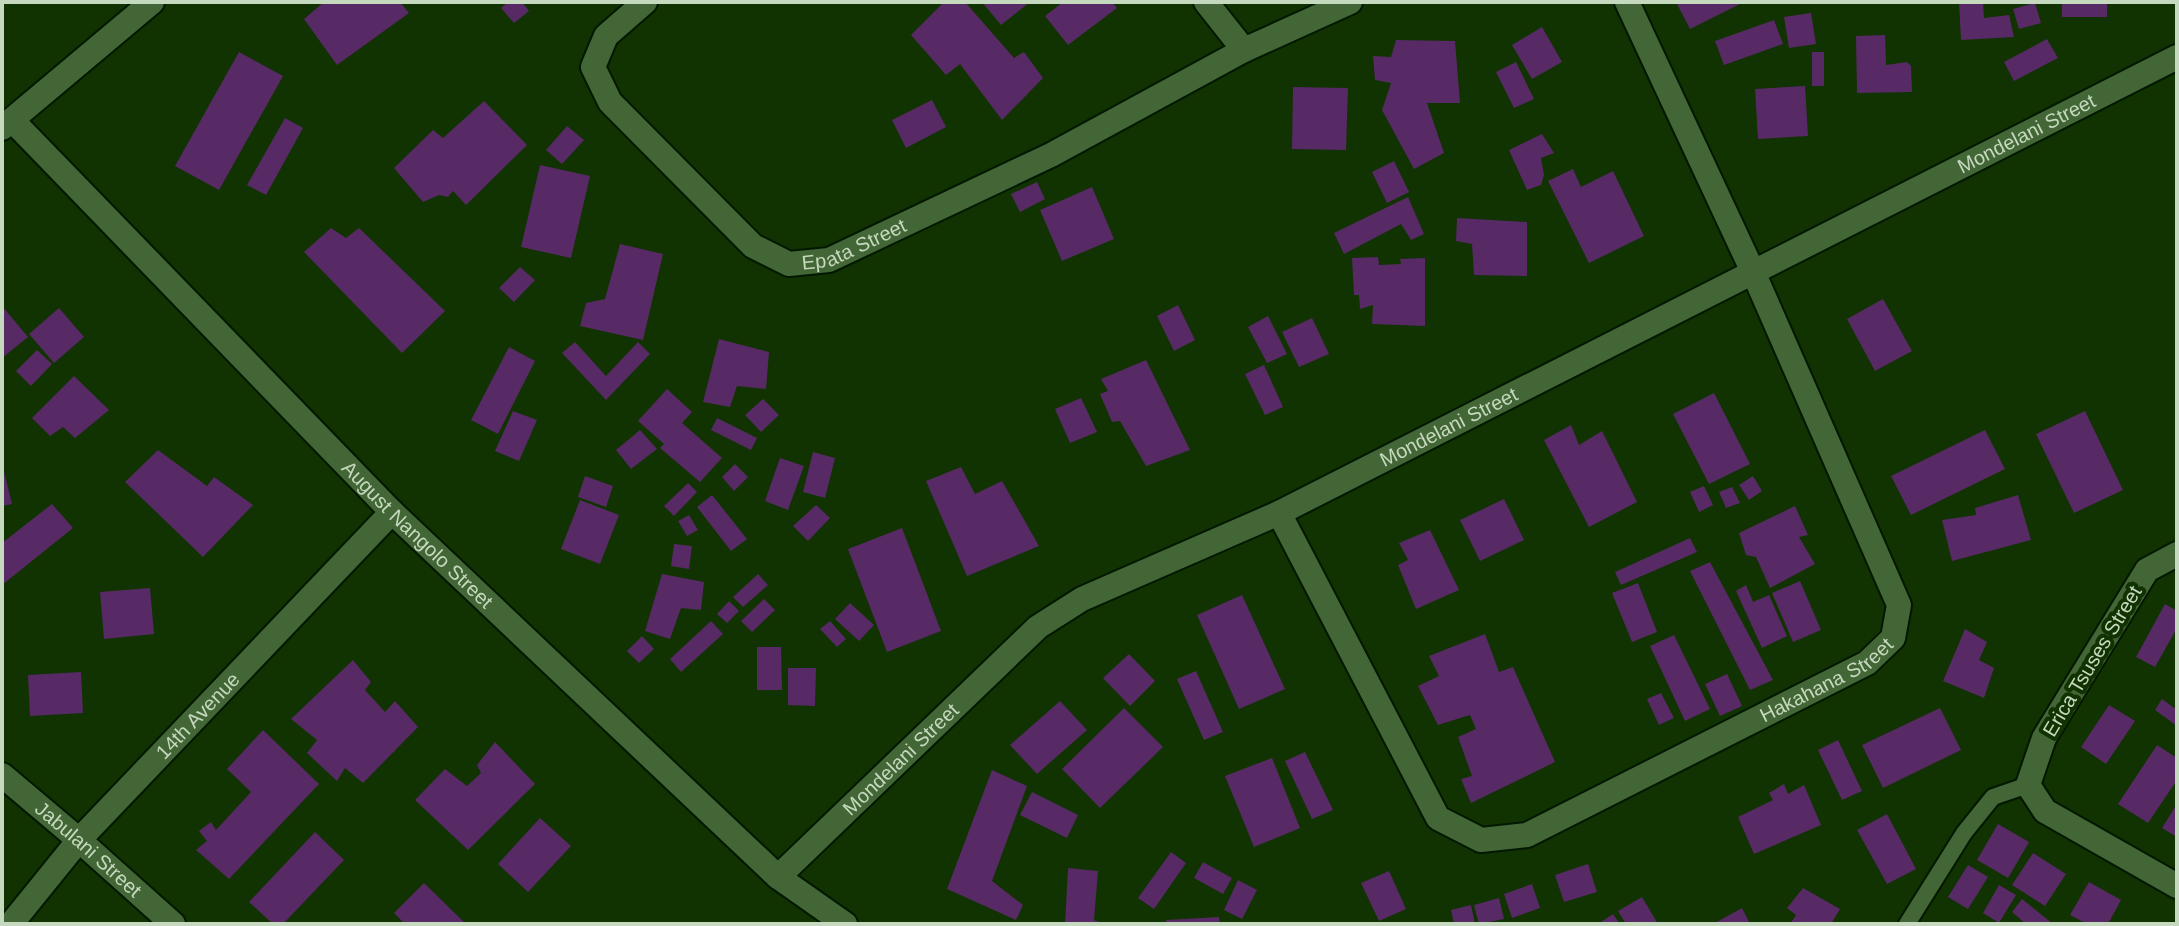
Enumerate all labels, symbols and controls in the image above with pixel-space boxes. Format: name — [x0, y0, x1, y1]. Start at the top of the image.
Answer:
street label: Mondelani Street — [1954, 89, 2099, 178]
street label: Epata Street — [801, 214, 910, 274]
street label: Mondelani Street — [1376, 383, 1521, 471]
street label: August Nangolo Street — [338, 457, 498, 613]
street label: Erica Tsuses Street — [2038, 581, 2146, 740]
street label: Hakahana Street — [1756, 633, 1898, 726]
street label: 14th Avenue — [151, 668, 244, 763]
street label: Mondelani Street — [838, 699, 963, 820]
street label: Jabulani Street — [31, 797, 146, 902]

